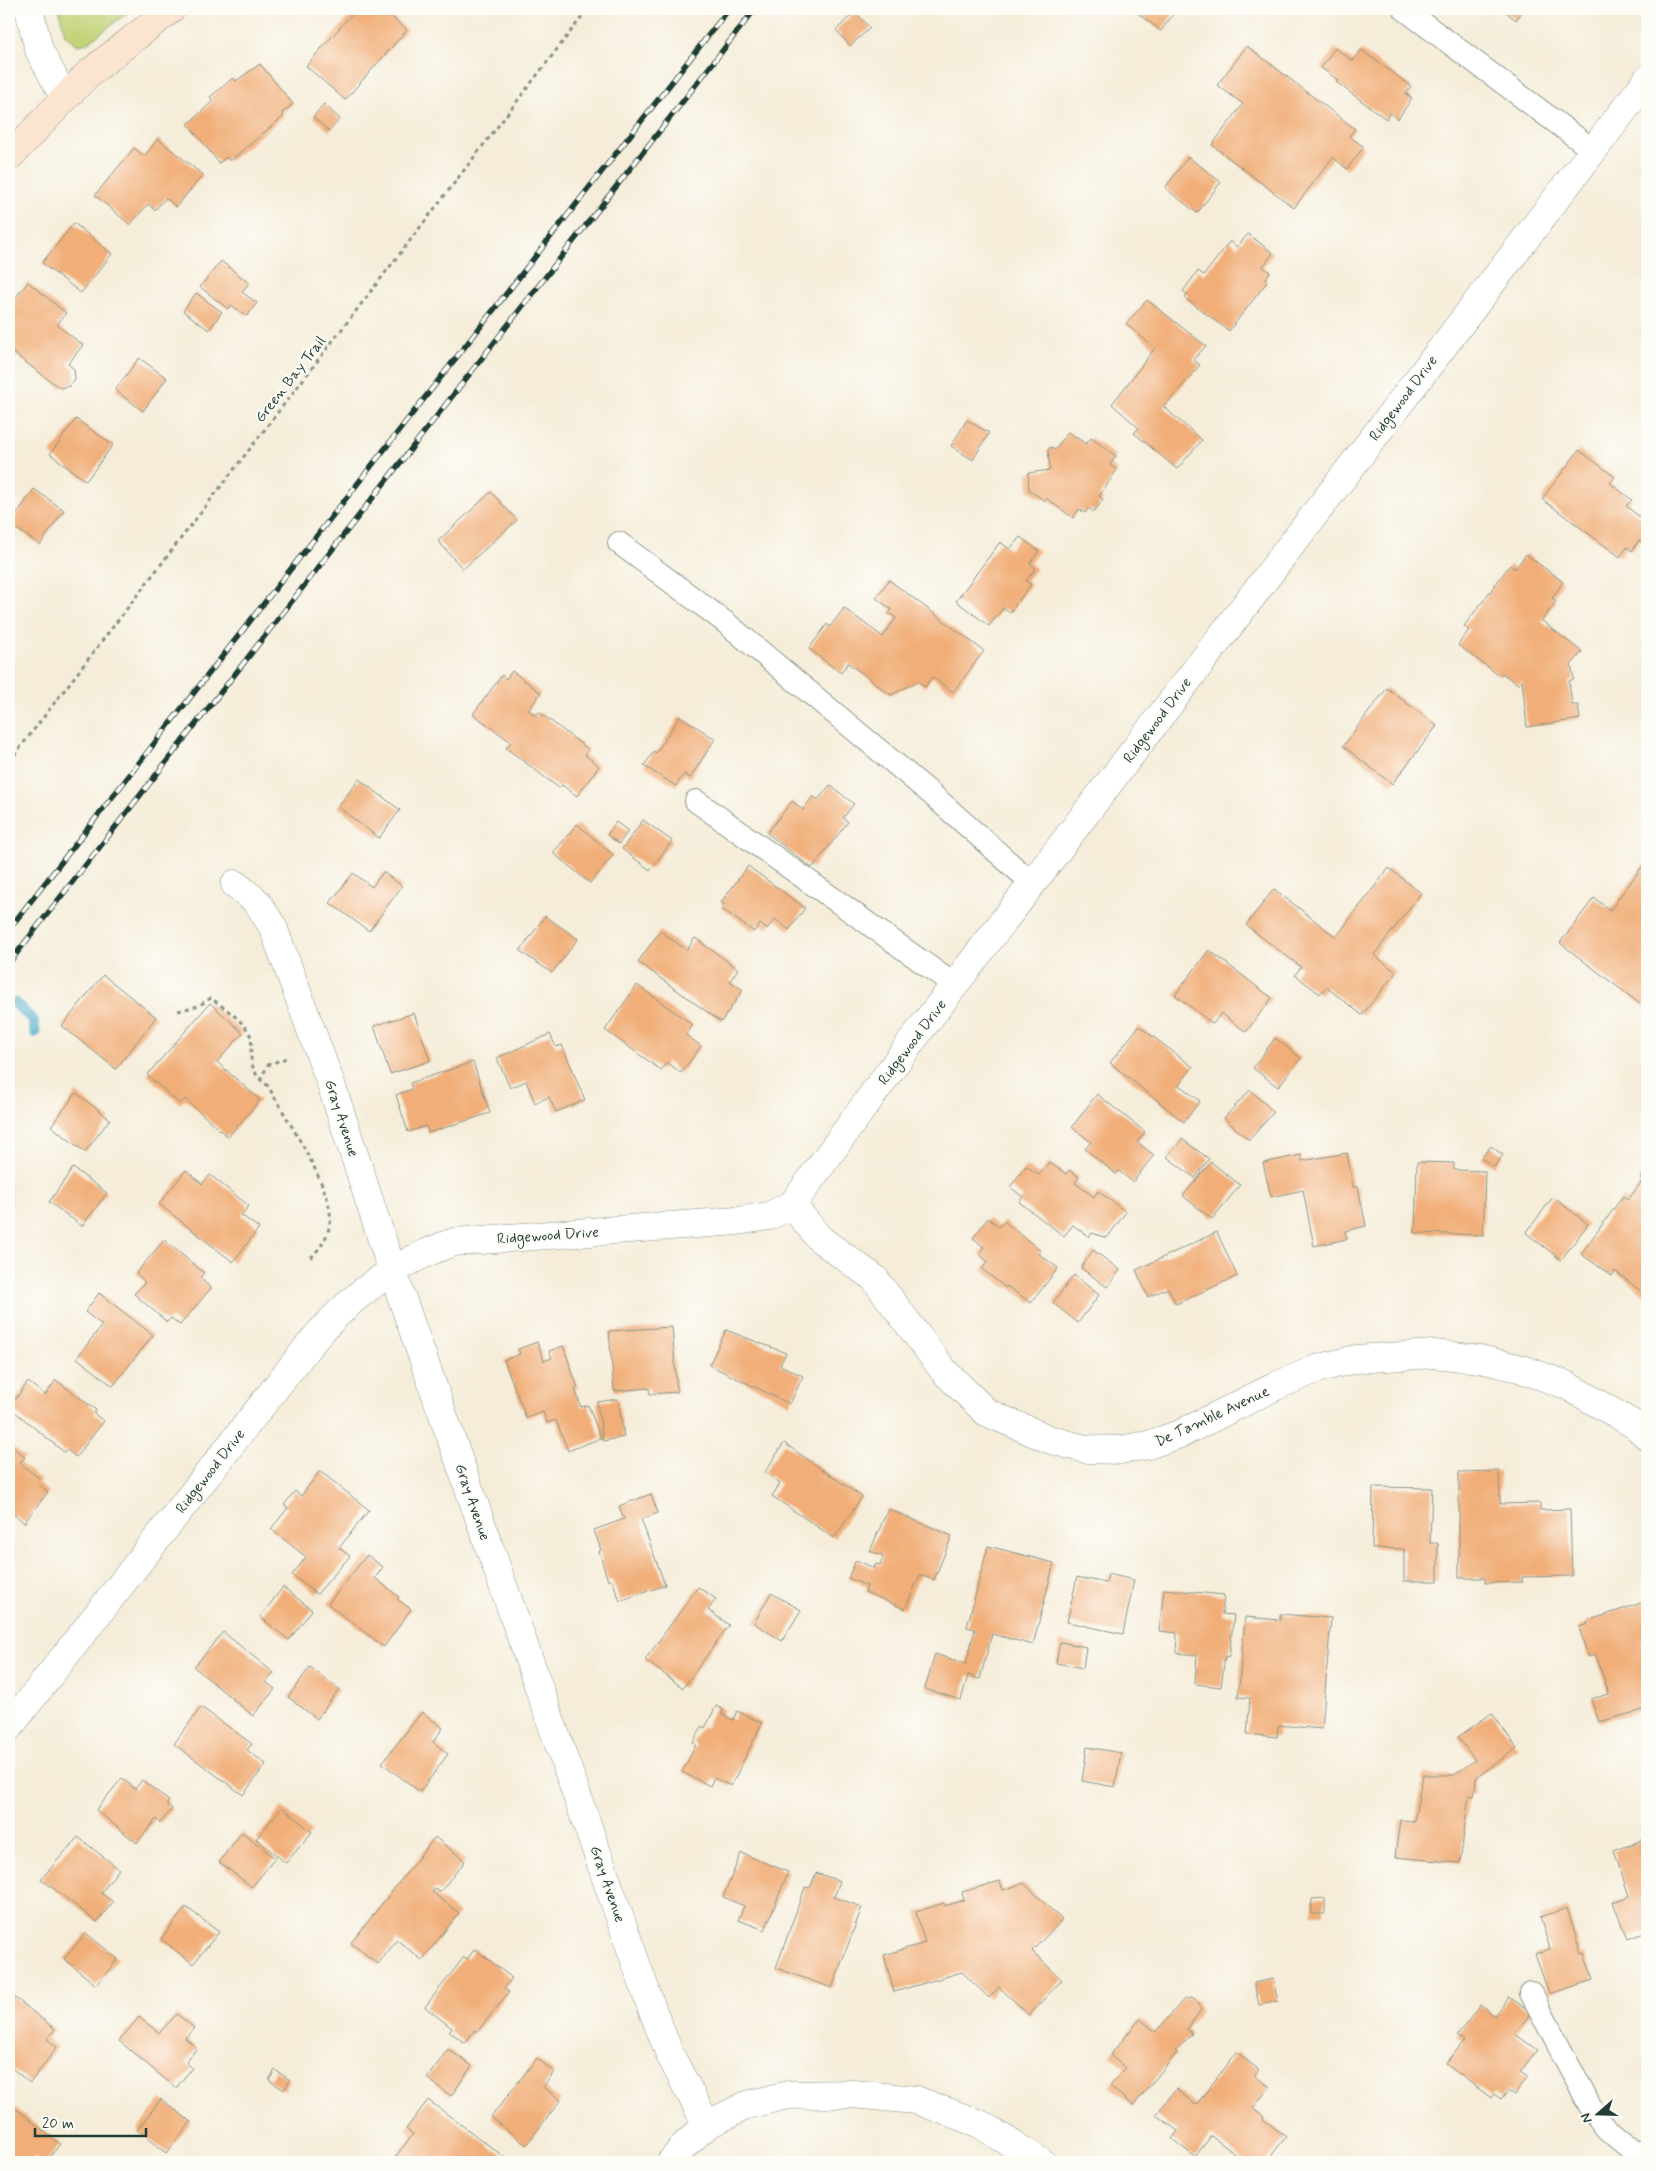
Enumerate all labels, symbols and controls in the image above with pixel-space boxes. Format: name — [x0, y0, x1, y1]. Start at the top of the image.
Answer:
street label: Green Bay Trail — [251, 332, 331, 427]
street label: Ridgewood Drive — [1365, 352, 1443, 446]
street label: Ridgewood Drive — [1119, 674, 1197, 768]
street label: Ridgewood Drive — [874, 996, 952, 1090]
street label: Gray Avenue — [319, 1077, 363, 1160]
street label: Ridgewood Drive — [496, 1222, 600, 1251]
street label: De Tamble Avenue — [1152, 1382, 1273, 1452]
street label: Ridgewood Drive — [171, 1425, 251, 1519]
street label: Gray Avenue — [450, 1461, 495, 1544]
street label: Gray Avenue — [585, 1843, 630, 1926]
north arrow — [1574, 2088, 1624, 2138]
scale bar — [35, 2106, 146, 2138]
text: N — [1577, 2111, 1597, 2126]
text: 20 m — [42, 2114, 74, 2134]

